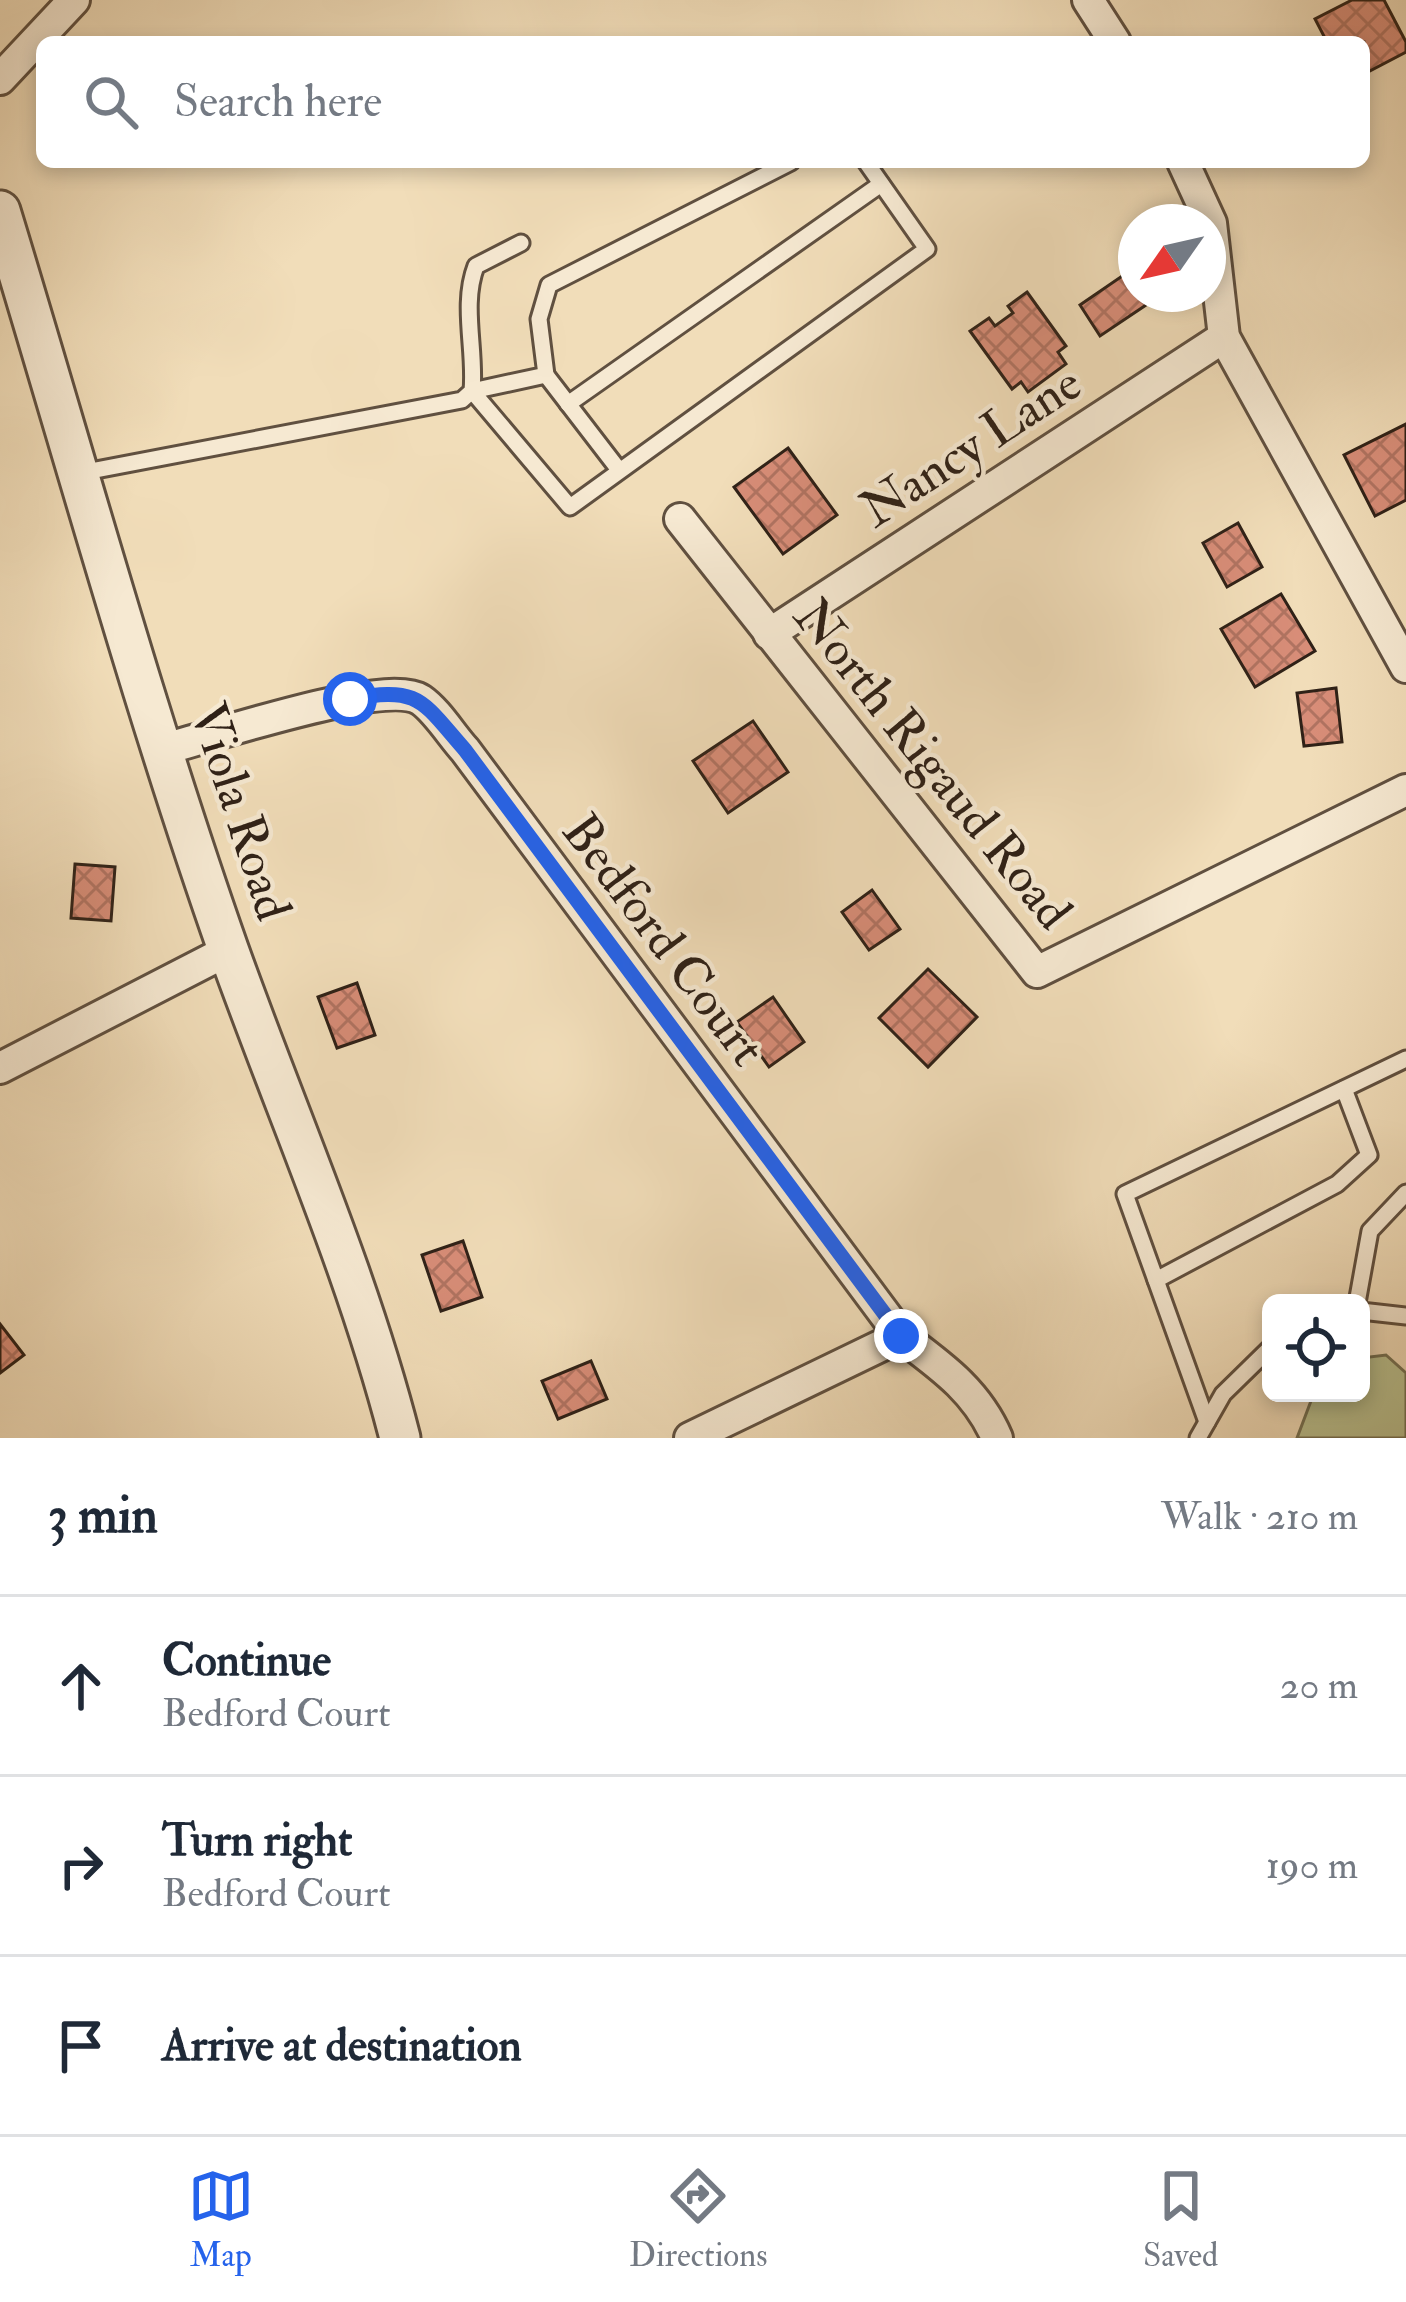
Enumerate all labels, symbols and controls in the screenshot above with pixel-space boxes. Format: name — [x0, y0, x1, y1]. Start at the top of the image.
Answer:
search box — [36, 36, 1370, 168]
icon: search — [78, 69, 144, 135]
text: Search here — [174, 74, 382, 130]
north arrow — [1118, 204, 1226, 312]
street label: Nancy Lane — [848, 352, 1094, 542]
street label: North Rigaud Road — [780, 586, 1085, 943]
route start — [323, 672, 377, 726]
street label: Viola Road — [175, 695, 305, 928]
street label: Bedford Court — [548, 802, 779, 1079]
map controls — [1262, 1294, 1370, 1402]
button: locate — [1262, 1294, 1370, 1402]
route end — [874, 1309, 928, 1363]
text: 3 min — [48, 1484, 158, 1548]
text: Walk · 210 m — [1161, 1492, 1358, 1541]
text: Continue — [162, 1633, 331, 1689]
icon: ahead — [48, 1653, 114, 1719]
text: 20 m — [1280, 1661, 1358, 1710]
text: Bedford Court — [162, 1689, 391, 1738]
text: Turn right — [162, 1813, 352, 1869]
icon: right — [48, 1833, 114, 1899]
text: 190 m — [1266, 1841, 1358, 1890]
text: Bedford Court — [162, 1869, 391, 1918]
icon: arrive — [48, 2013, 114, 2079]
text: Arrive at destination — [162, 2018, 522, 2074]
tab: Map — [188, 2163, 254, 2276]
tab: Directions — [629, 2163, 768, 2276]
tab: Saved — [1143, 2163, 1218, 2276]

